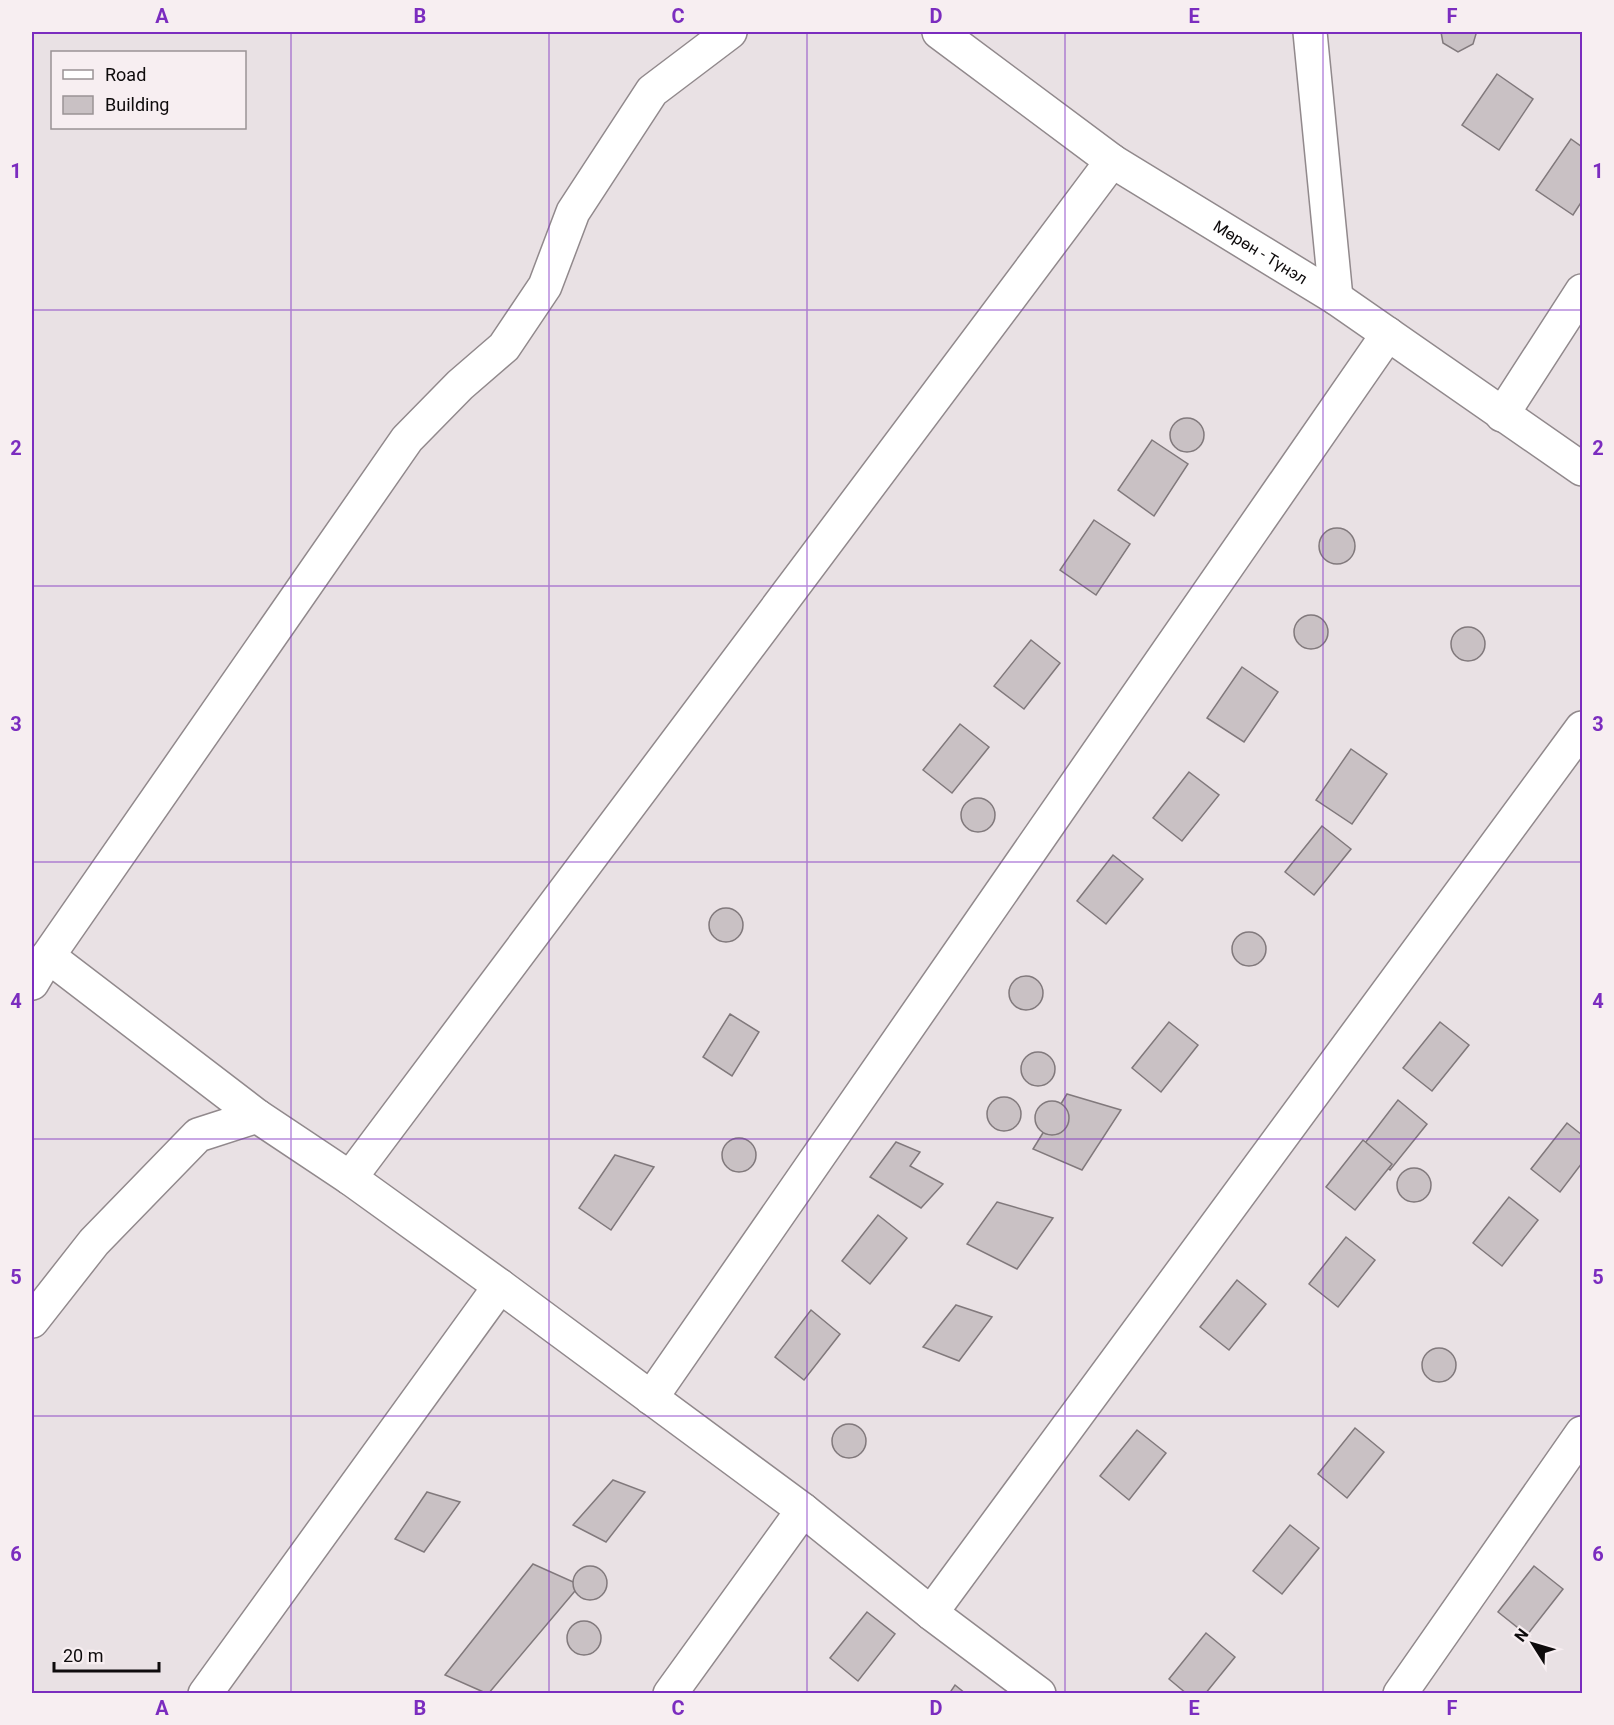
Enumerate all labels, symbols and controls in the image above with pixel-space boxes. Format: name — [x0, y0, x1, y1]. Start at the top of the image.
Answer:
text: A — [155, 4, 169, 28]
text: B — [414, 4, 426, 28]
text: C — [671, 4, 685, 28]
text: D — [930, 4, 943, 28]
text: E — [1188, 4, 1200, 28]
text: F — [1447, 4, 1458, 28]
legend — [51, 51, 246, 129]
text: Road — [105, 64, 146, 85]
text: Building — [105, 94, 169, 115]
text: 1 — [10, 159, 22, 183]
text: 1 — [1592, 159, 1604, 183]
street label: Мөрөн - Түнэл — [1210, 216, 1311, 288]
text: 2 — [10, 436, 22, 460]
text: 2 — [1592, 436, 1604, 460]
text: 3 — [10, 712, 22, 736]
text: 3 — [1592, 712, 1604, 736]
text: 4 — [10, 989, 22, 1013]
text: 4 — [1592, 989, 1604, 1013]
text: 5 — [10, 1265, 22, 1289]
text: 5 — [1592, 1265, 1604, 1289]
text: 6 — [10, 1542, 22, 1566]
text: 6 — [1592, 1542, 1604, 1566]
north arrow — [1503, 1614, 1563, 1674]
text: N — [1510, 1625, 1532, 1646]
scale bar — [54, 1635, 159, 1673]
text: 20 m — [63, 1645, 103, 1666]
text: A — [155, 1696, 169, 1720]
text: B — [414, 1696, 426, 1720]
text: C — [671, 1696, 685, 1720]
text: D — [930, 1696, 943, 1720]
text: E — [1188, 1696, 1200, 1720]
text: F — [1447, 1696, 1458, 1720]

